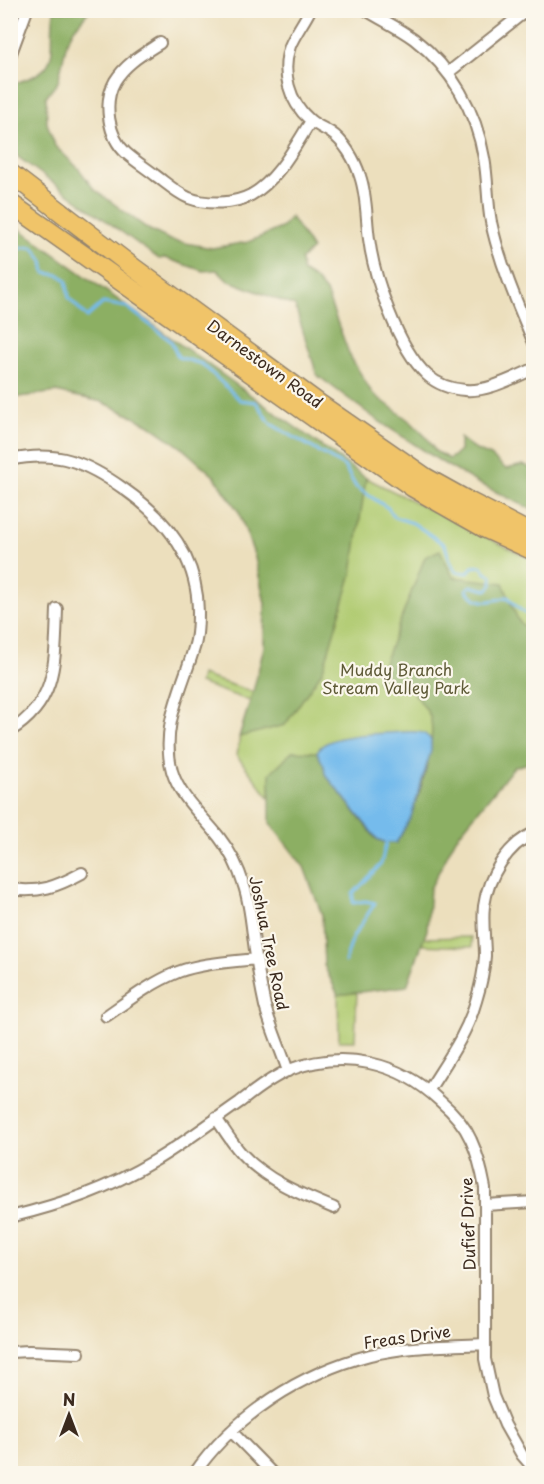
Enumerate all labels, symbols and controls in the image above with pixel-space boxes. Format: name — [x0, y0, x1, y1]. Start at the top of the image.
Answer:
street label: Darnestown Road — [203, 313, 328, 413]
park label: Muddy Branch Stream Valley Park — [322, 657, 470, 699]
street label: Joshua Tree Road — [244, 873, 296, 1012]
street label: Dufief Drive — [453, 1177, 481, 1271]
street label: Freas Drive — [362, 1318, 452, 1354]
north arrow — [39, 1385, 99, 1445]
text: N — [63, 1387, 75, 1411]

